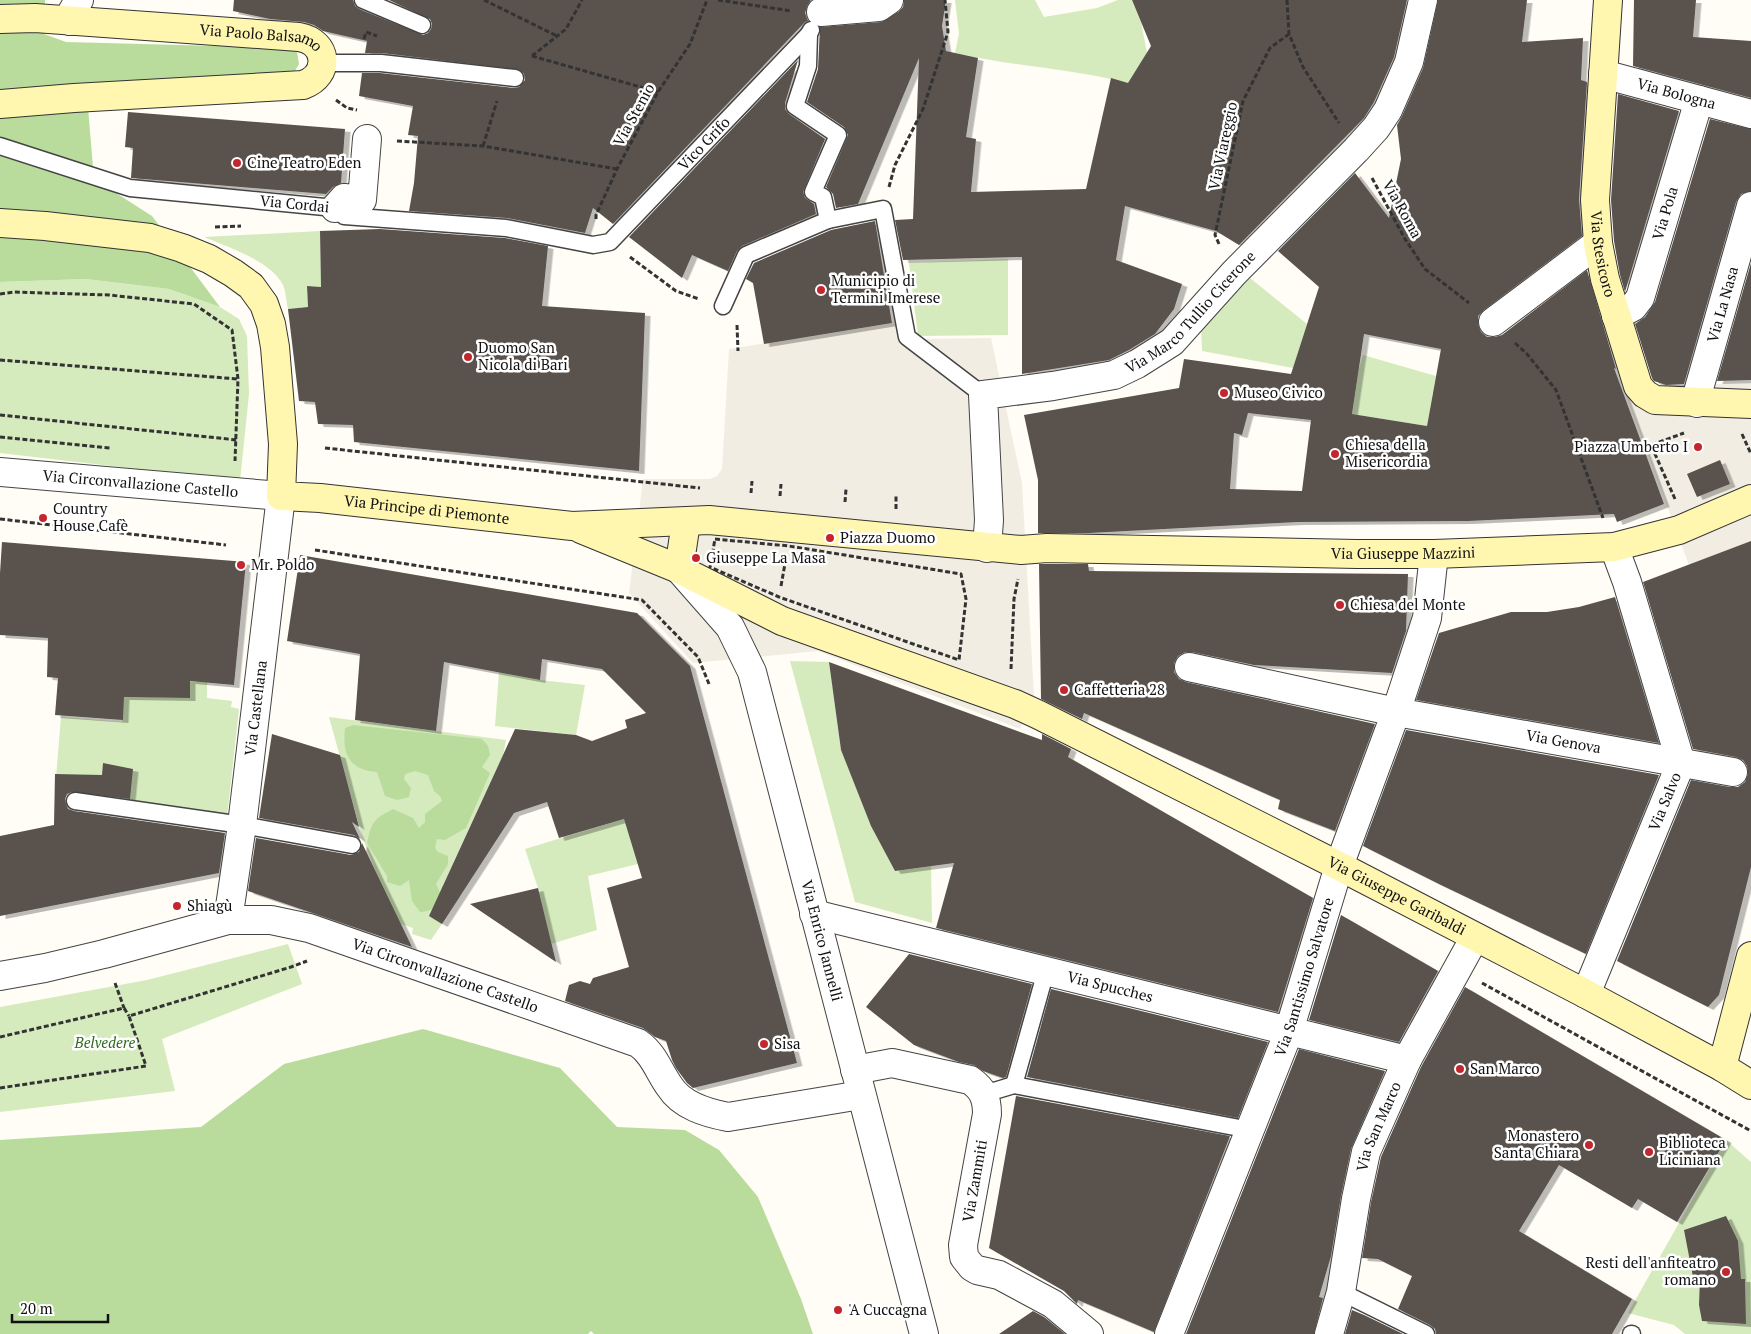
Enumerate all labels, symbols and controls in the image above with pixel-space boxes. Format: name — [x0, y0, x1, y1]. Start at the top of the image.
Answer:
street label: Via Paolo Balsamo — [199, 19, 328, 55]
street label: Via Bologna — [1635, 73, 1719, 113]
street label: Via Stenio — [608, 80, 659, 149]
street label: Via Viareggio — [1203, 100, 1241, 192]
street label: Vico Grifo — [673, 112, 734, 174]
place label: Cine Teatro Eden — [247, 152, 362, 172]
marker: Cine Teatro Eden — [231, 157, 243, 169]
street label: Via Roma — [1379, 176, 1427, 242]
street label: Via Pola — [1647, 183, 1682, 242]
street label: Via Cordai — [259, 190, 330, 216]
street label: Via Stesicoro — [1587, 210, 1621, 299]
street label: Via Marco Tullio Cicerone — [1122, 246, 1260, 377]
street label: Via La Nasa — [1702, 264, 1742, 345]
place label: Municipio di Termini Imerese — [831, 270, 940, 307]
marker: Municipio di Termini Imerese — [815, 284, 827, 296]
place label: Duomo San Nicola di Bari — [478, 337, 568, 374]
marker: Duomo San Nicola di Bari — [462, 351, 474, 363]
place label: Museo Civico — [1234, 382, 1323, 402]
marker: Museo Civico — [1218, 387, 1230, 399]
place label: Chiesa della Misericordia — [1345, 434, 1428, 471]
place label: Piazza Umberto I — [1574, 436, 1688, 456]
marker: Piazza Umberto I — [1692, 441, 1704, 453]
marker: Chiesa della Misericordia — [1329, 448, 1341, 460]
street label: Via Circonvallazione Castello — [42, 465, 239, 501]
street label: Via Principe di Piemonte — [343, 490, 511, 528]
place label: Country House Cafè — [53, 498, 128, 535]
marker: Country House Cafè — [37, 512, 49, 524]
place label: Piazza Duomo — [840, 527, 935, 547]
marker: Piazza Duomo — [824, 532, 836, 544]
street label: Via Giuseppe Mazzini — [1331, 541, 1476, 563]
place label: Giuseppe La Masa — [706, 547, 826, 567]
marker: Giuseppe La Masa — [690, 552, 702, 564]
place label: Mr. Poldo — [251, 554, 314, 574]
marker: Mr. Poldo — [235, 559, 247, 571]
place label: Chiesa del Monte — [1350, 594, 1466, 614]
marker: Chiesa del Monte — [1334, 599, 1346, 611]
street label: Via Castellana — [239, 659, 271, 757]
place label: Caffetteria 28 — [1074, 679, 1165, 699]
marker: Caffetteria 28 — [1058, 684, 1070, 696]
street label: Via Genova — [1525, 724, 1603, 757]
street label: Via Salvo — [1643, 769, 1685, 834]
street label: Via Giuseppe Garibaldi — [1325, 851, 1470, 939]
street label: Via Enrico Jannelli — [797, 878, 848, 1003]
place label: Shiagù — [187, 895, 233, 915]
street label: Via Santissimo Salvatore — [1269, 895, 1338, 1059]
marker: Shiagù — [171, 900, 183, 912]
street label: Via Circonvallazione Castello — [350, 933, 541, 1016]
street label: Via Spucches — [1065, 966, 1155, 1006]
park label: Belvedere — [74, 1032, 136, 1052]
place label: Sisa — [774, 1033, 801, 1053]
marker: Sisa — [758, 1038, 770, 1050]
place label: San Marco — [1470, 1058, 1540, 1078]
marker: San Marco — [1454, 1063, 1466, 1075]
street label: Via San Marco — [1351, 1078, 1405, 1173]
place label: Monastero Santa Chiara — [1494, 1125, 1579, 1162]
place label: Biblioteca Liciniana — [1659, 1132, 1726, 1169]
street label: Via Zammiti — [957, 1138, 991, 1224]
marker: Monastero Santa Chiara — [1583, 1139, 1595, 1151]
marker: Biblioteca Liciniana — [1643, 1146, 1655, 1158]
place label: Resti dell'anfiteatro romano — [1585, 1252, 1716, 1289]
marker: Resti dell'anfiteatro romano — [1720, 1266, 1732, 1278]
scale bar — [12, 1292, 109, 1324]
text: 20 m — [20, 1298, 53, 1318]
place label: 'A Cuccagna — [848, 1299, 927, 1319]
marker: 'A Cuccagna — [832, 1304, 844, 1316]

